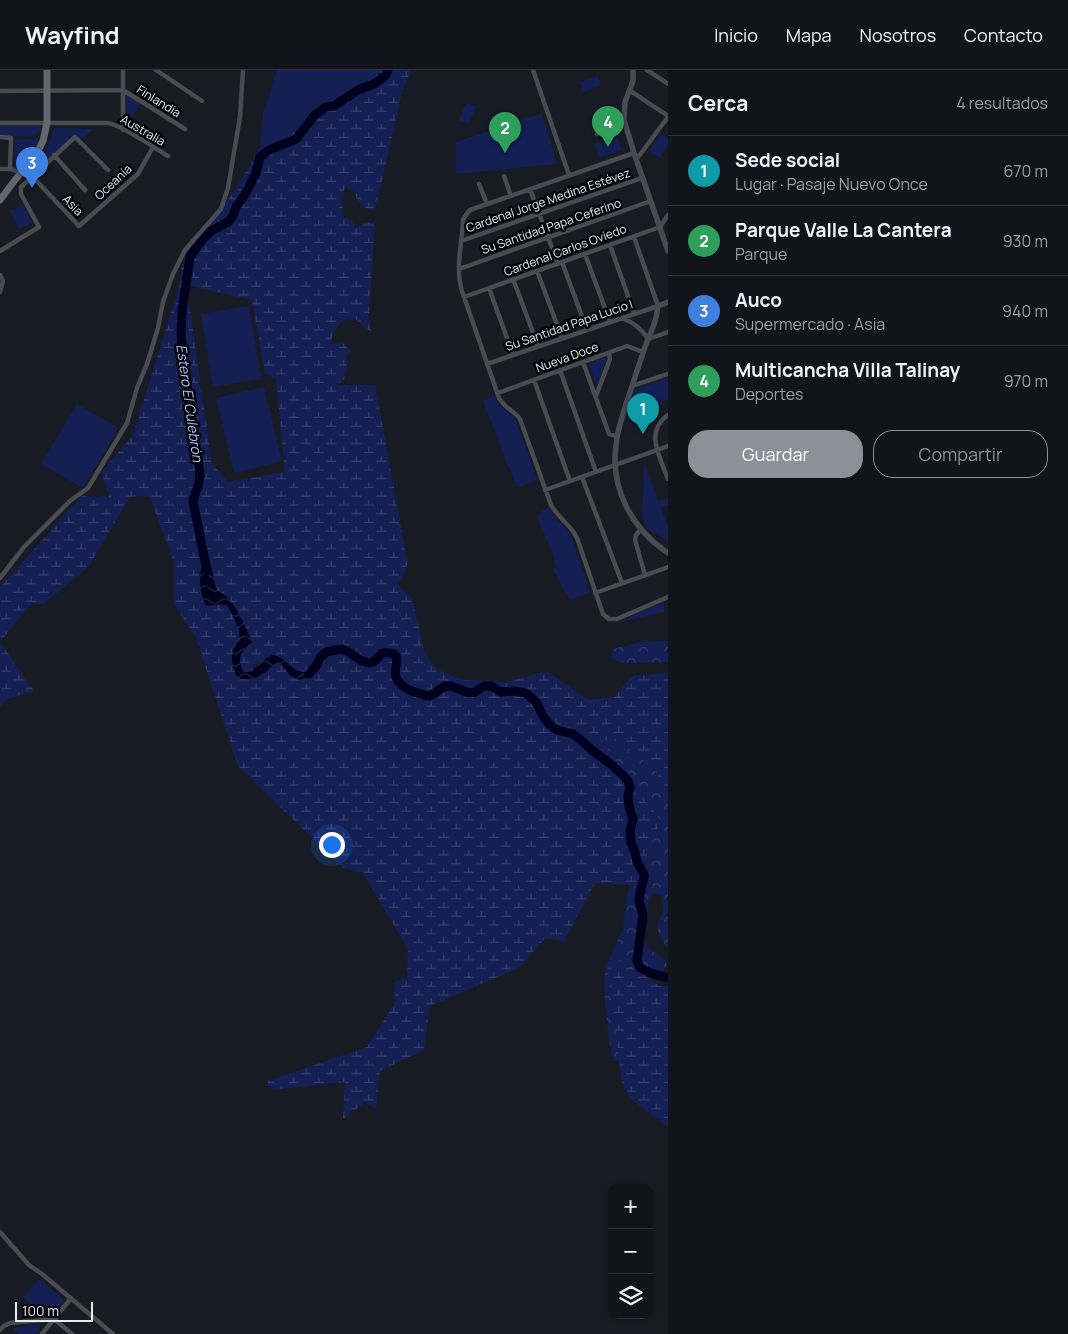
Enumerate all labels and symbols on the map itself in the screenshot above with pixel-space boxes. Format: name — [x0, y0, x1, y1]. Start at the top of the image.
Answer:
street label: Finlandia — [134, 81, 184, 121]
pin: 4 — [592, 106, 624, 147]
street label: Australia — [118, 110, 168, 150]
pin: 2 — [489, 112, 521, 153]
pin: 3 — [16, 147, 48, 188]
street label: Oceanía — [91, 160, 135, 204]
street label: Cardenal Jorge Medina Estévez — [464, 164, 632, 236]
street label: Asia — [59, 191, 87, 219]
street label: Su Santidad Papa Ceferino — [479, 194, 623, 258]
street label: Cardenal Carlos Oviedo — [501, 220, 629, 280]
street label: Su Santidad Papa Lucio I — [503, 295, 635, 355]
street label: Nueva Doce — [533, 338, 601, 376]
water label: Estero El Culebrón — [172, 343, 208, 464]
pin: 1 — [627, 393, 659, 434]
your location — [319, 832, 345, 858]
scale bar — [15, 1299, 92, 1322]

